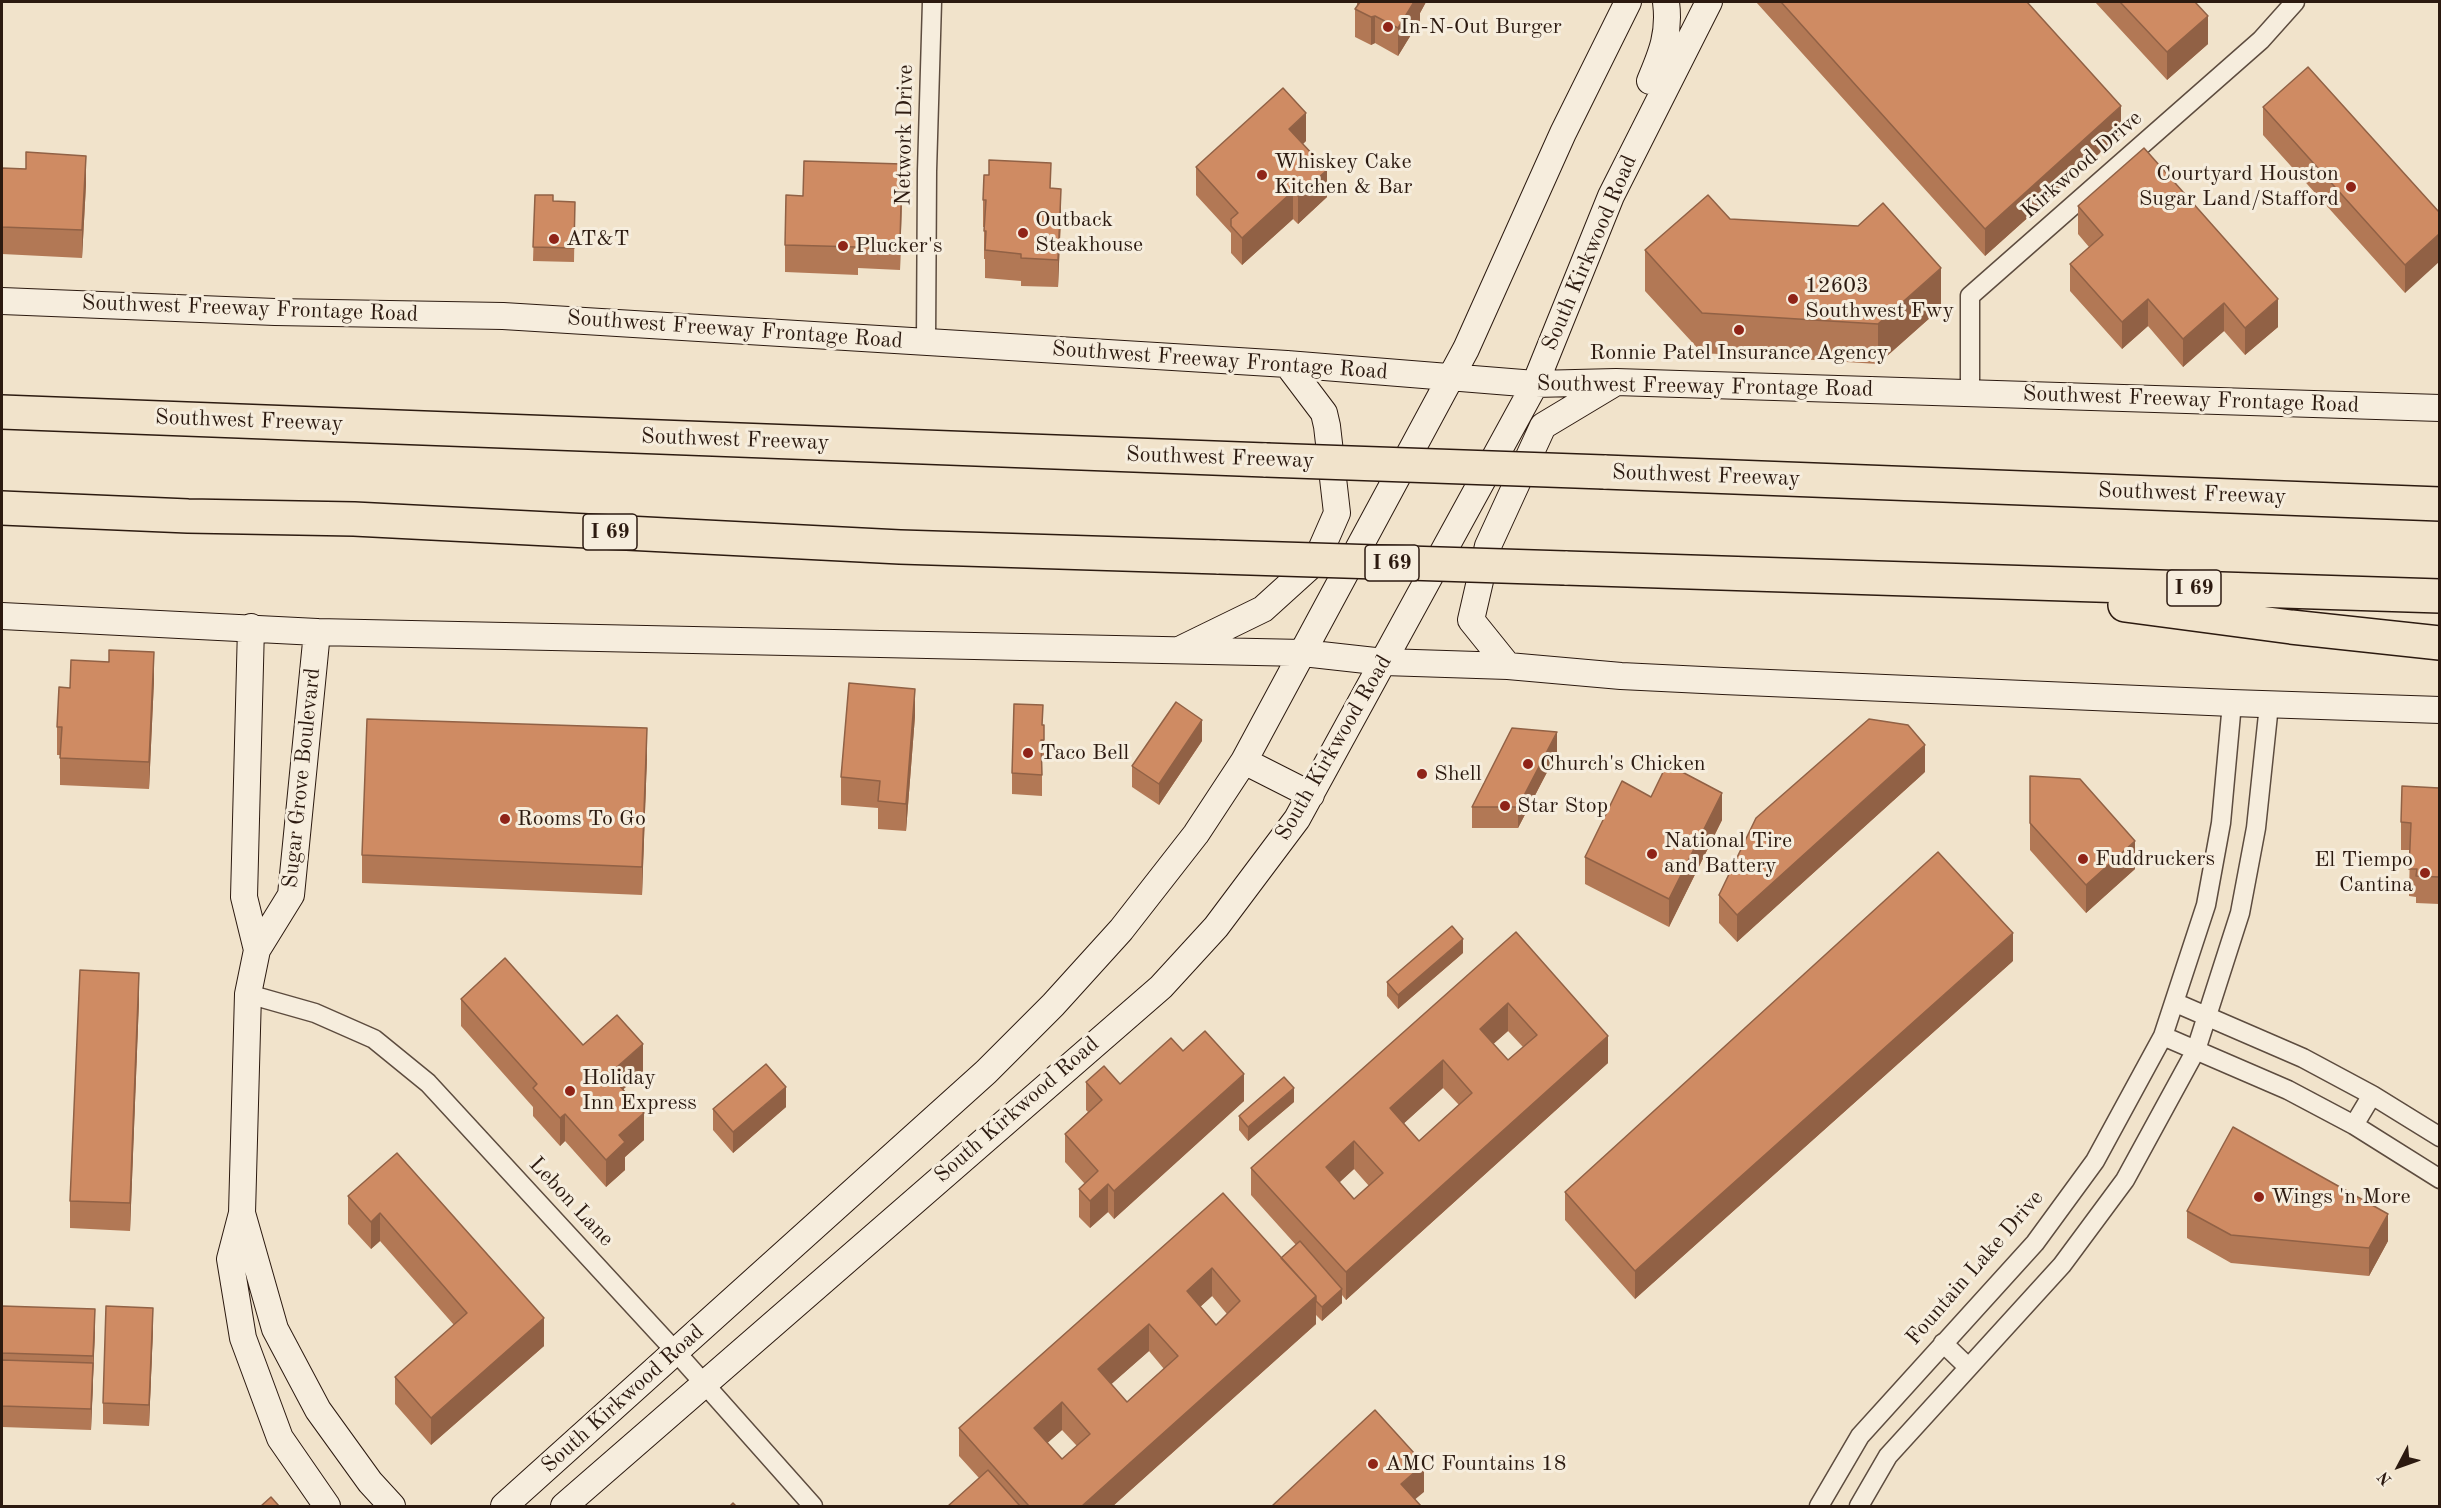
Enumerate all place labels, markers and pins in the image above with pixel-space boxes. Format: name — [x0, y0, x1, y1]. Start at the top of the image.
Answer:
place label: In-N-Out Burger — [1400, 14, 1562, 40]
marker: In-N-Out Burger — [1381, 20, 1395, 34]
place label: Whiskey Cake Kitchen & Bar — [1274, 149, 1413, 200]
place label: Courtyard Houston Sugar Land/Stafford — [2139, 161, 2339, 212]
marker: Whiskey Cake Kitchen & Bar — [1255, 168, 1269, 182]
marker: Courtyard Houston Sugar Land/Stafford — [2344, 180, 2358, 194]
place label: Outback Steakhouse — [1035, 207, 1143, 258]
place label: AT&T — [566, 226, 630, 252]
marker: Outback Steakhouse — [1016, 226, 1030, 240]
marker: AT&T — [547, 232, 561, 246]
place label: Plucker's — [855, 233, 943, 259]
marker: Plucker's — [836, 239, 850, 253]
place label: 12603 Southwest Fwy — [1805, 273, 1954, 324]
marker: 12603 Southwest Fwy — [1786, 292, 1800, 306]
marker: Ronnie Patel Insurance Agency — [1732, 323, 1746, 337]
place label: Ronnie Patel Insurance Agency — [1590, 340, 1888, 366]
place label: Taco Bell — [1040, 740, 1129, 766]
marker: Taco Bell — [1021, 746, 1035, 760]
place label: Church's Chicken — [1540, 751, 1706, 777]
marker: Church's Chicken — [1521, 757, 1535, 771]
place label: Shell — [1434, 761, 1482, 787]
marker: Shell — [1415, 767, 1429, 781]
place label: Star Stop — [1517, 793, 1608, 819]
marker: Star Stop — [1498, 799, 1512, 813]
place label: Rooms To Go — [517, 806, 646, 832]
marker: Rooms To Go — [498, 812, 512, 826]
place label: National Tire and Battery — [1664, 828, 1792, 879]
place label: Fuddruckers — [2095, 846, 2215, 872]
marker: National Tire and Battery — [1645, 847, 1659, 861]
place label: El Tiempo Cantina — [2314, 847, 2413, 898]
marker: Fuddruckers — [2076, 852, 2090, 866]
marker: El Tiempo Cantina — [2418, 866, 2432, 880]
place label: Holiday Inn Express — [582, 1065, 697, 1116]
marker: Holiday Inn Express — [563, 1084, 577, 1098]
place label: Wings 'n More — [2271, 1184, 2411, 1210]
marker: Wings 'n More — [2252, 1190, 2266, 1204]
place label: AMC Fountains 18 — [1385, 1451, 1567, 1477]
marker: AMC Fountains 18 — [1366, 1457, 1380, 1471]

